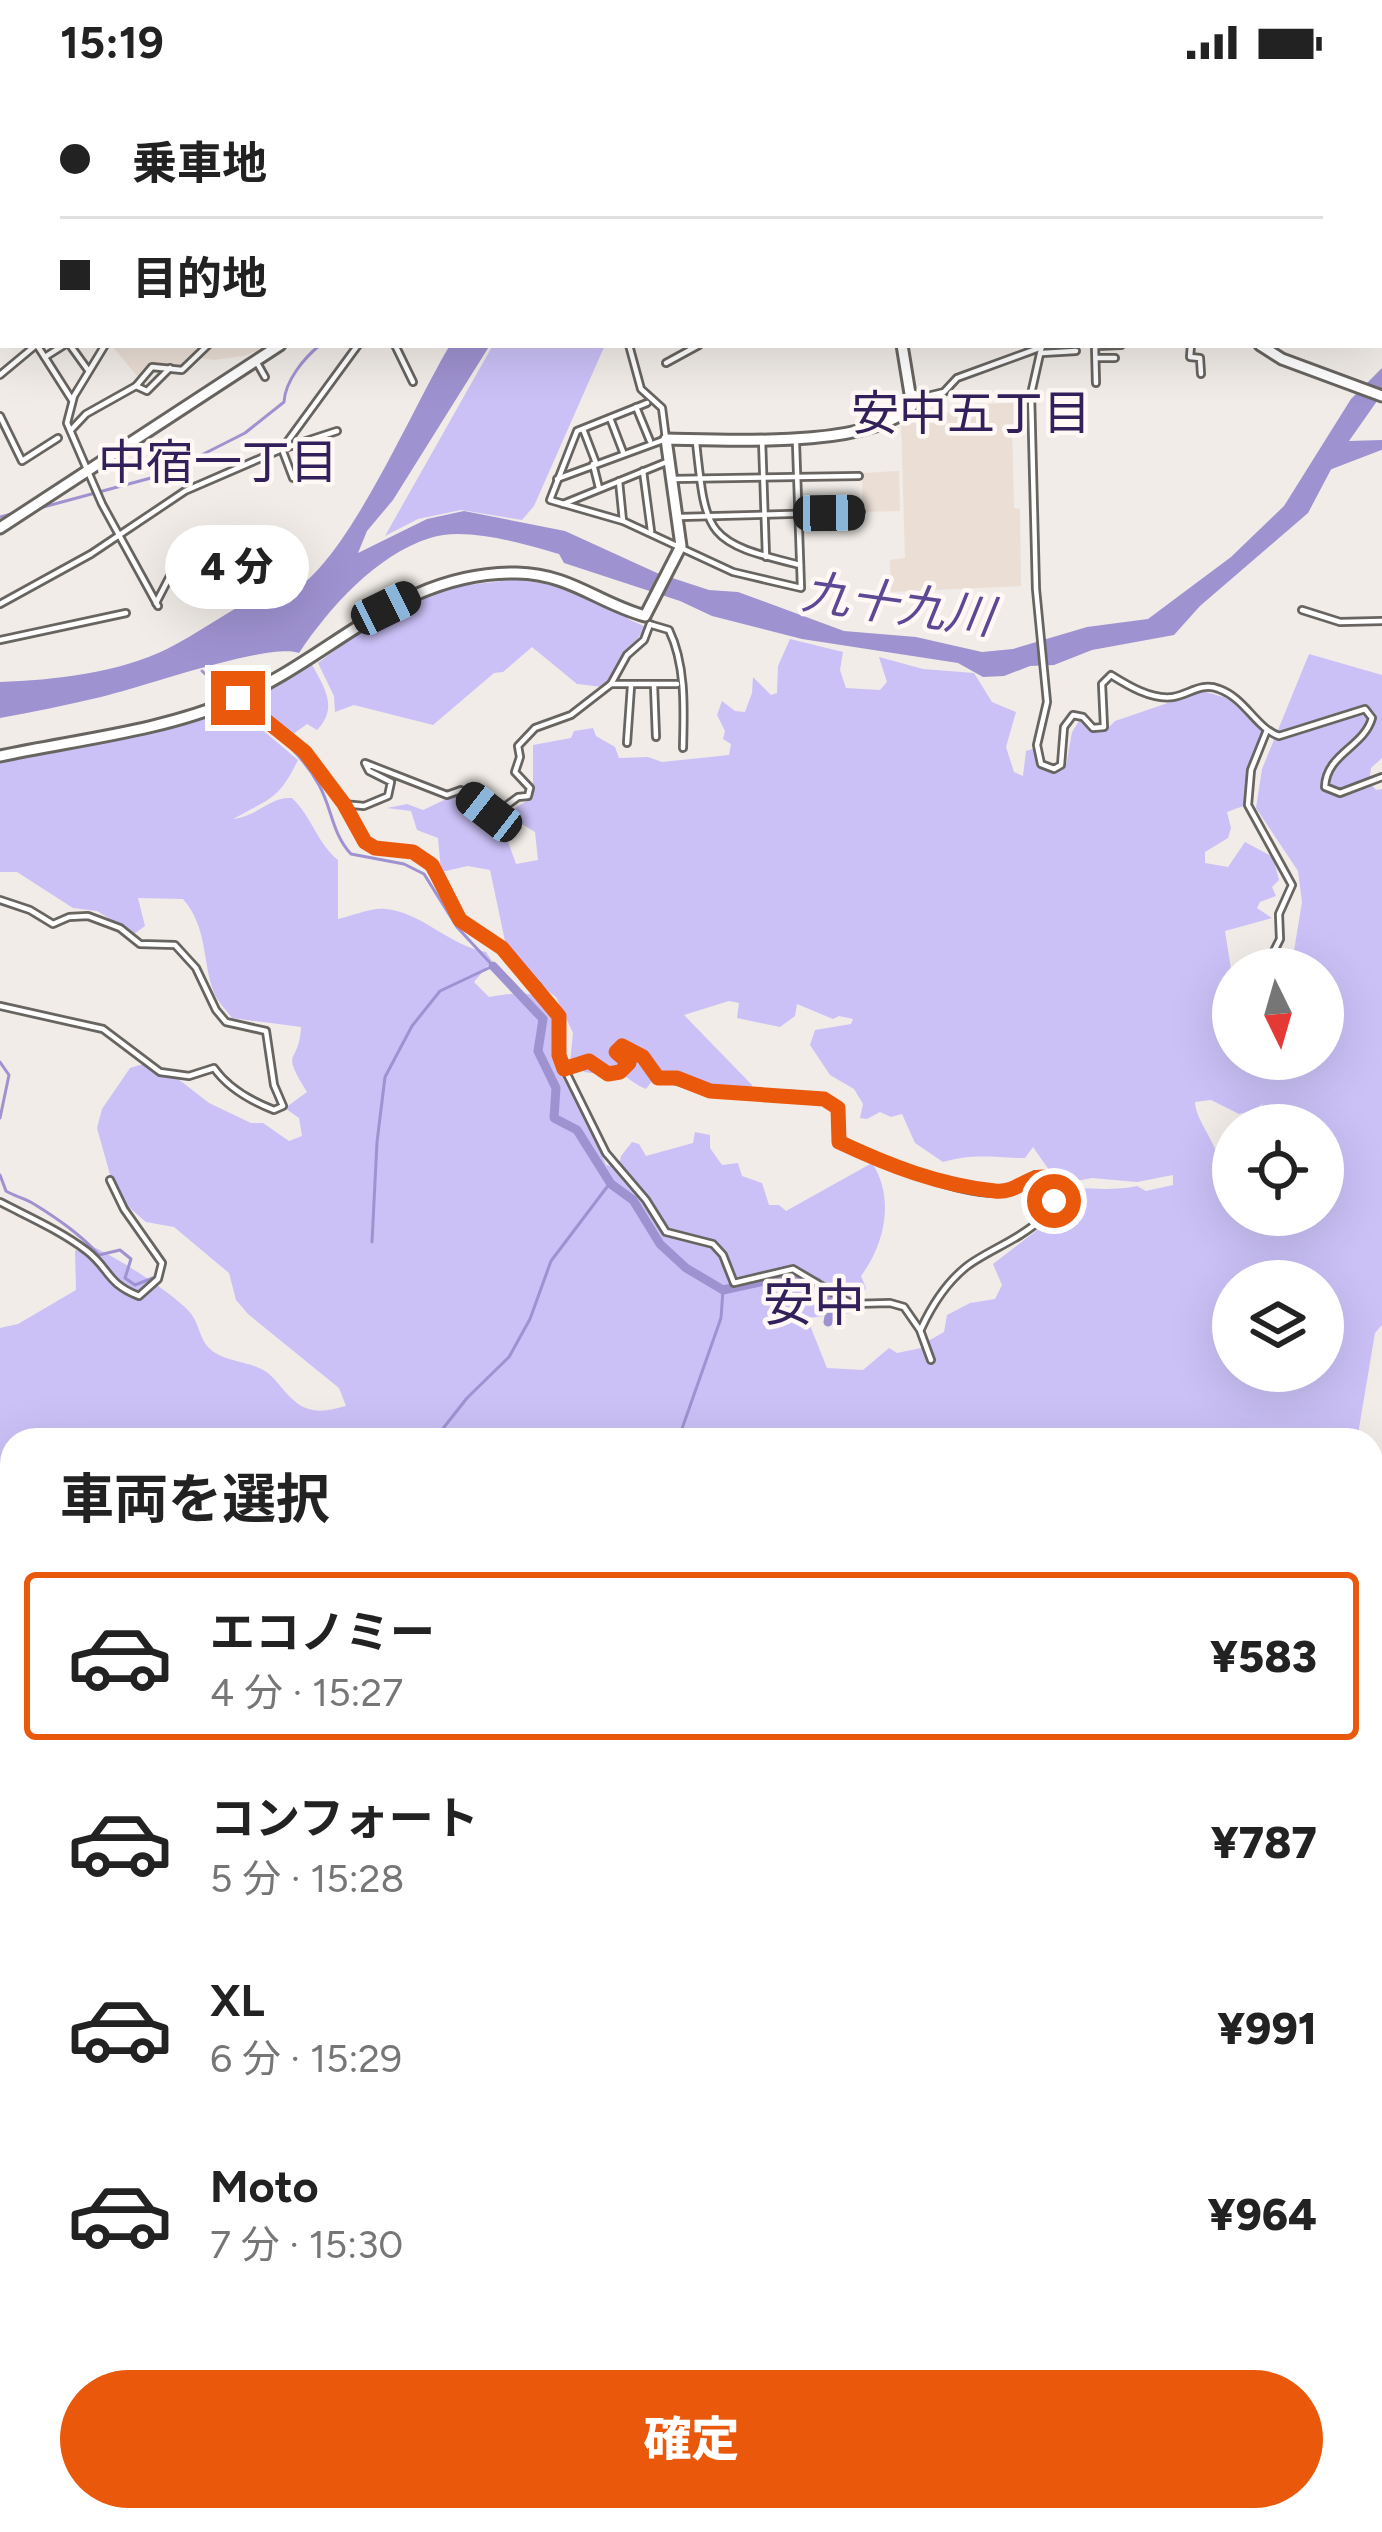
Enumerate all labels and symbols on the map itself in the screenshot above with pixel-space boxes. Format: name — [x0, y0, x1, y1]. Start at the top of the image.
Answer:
district label: 安中五丁目 — [851, 384, 1091, 442]
district label: 中宿一丁目 — [98, 433, 338, 491]
car — [793, 494, 865, 532]
callout: 4 分 — [166, 524, 310, 608]
water label: 九十九川 — [799, 562, 1002, 647]
car — [346, 576, 426, 640]
route end — [211, 671, 265, 725]
car — [450, 776, 528, 848]
north arrow — [1212, 948, 1344, 1080]
route start — [1027, 1174, 1081, 1228]
district label: 安中 — [763, 1273, 865, 1334]

